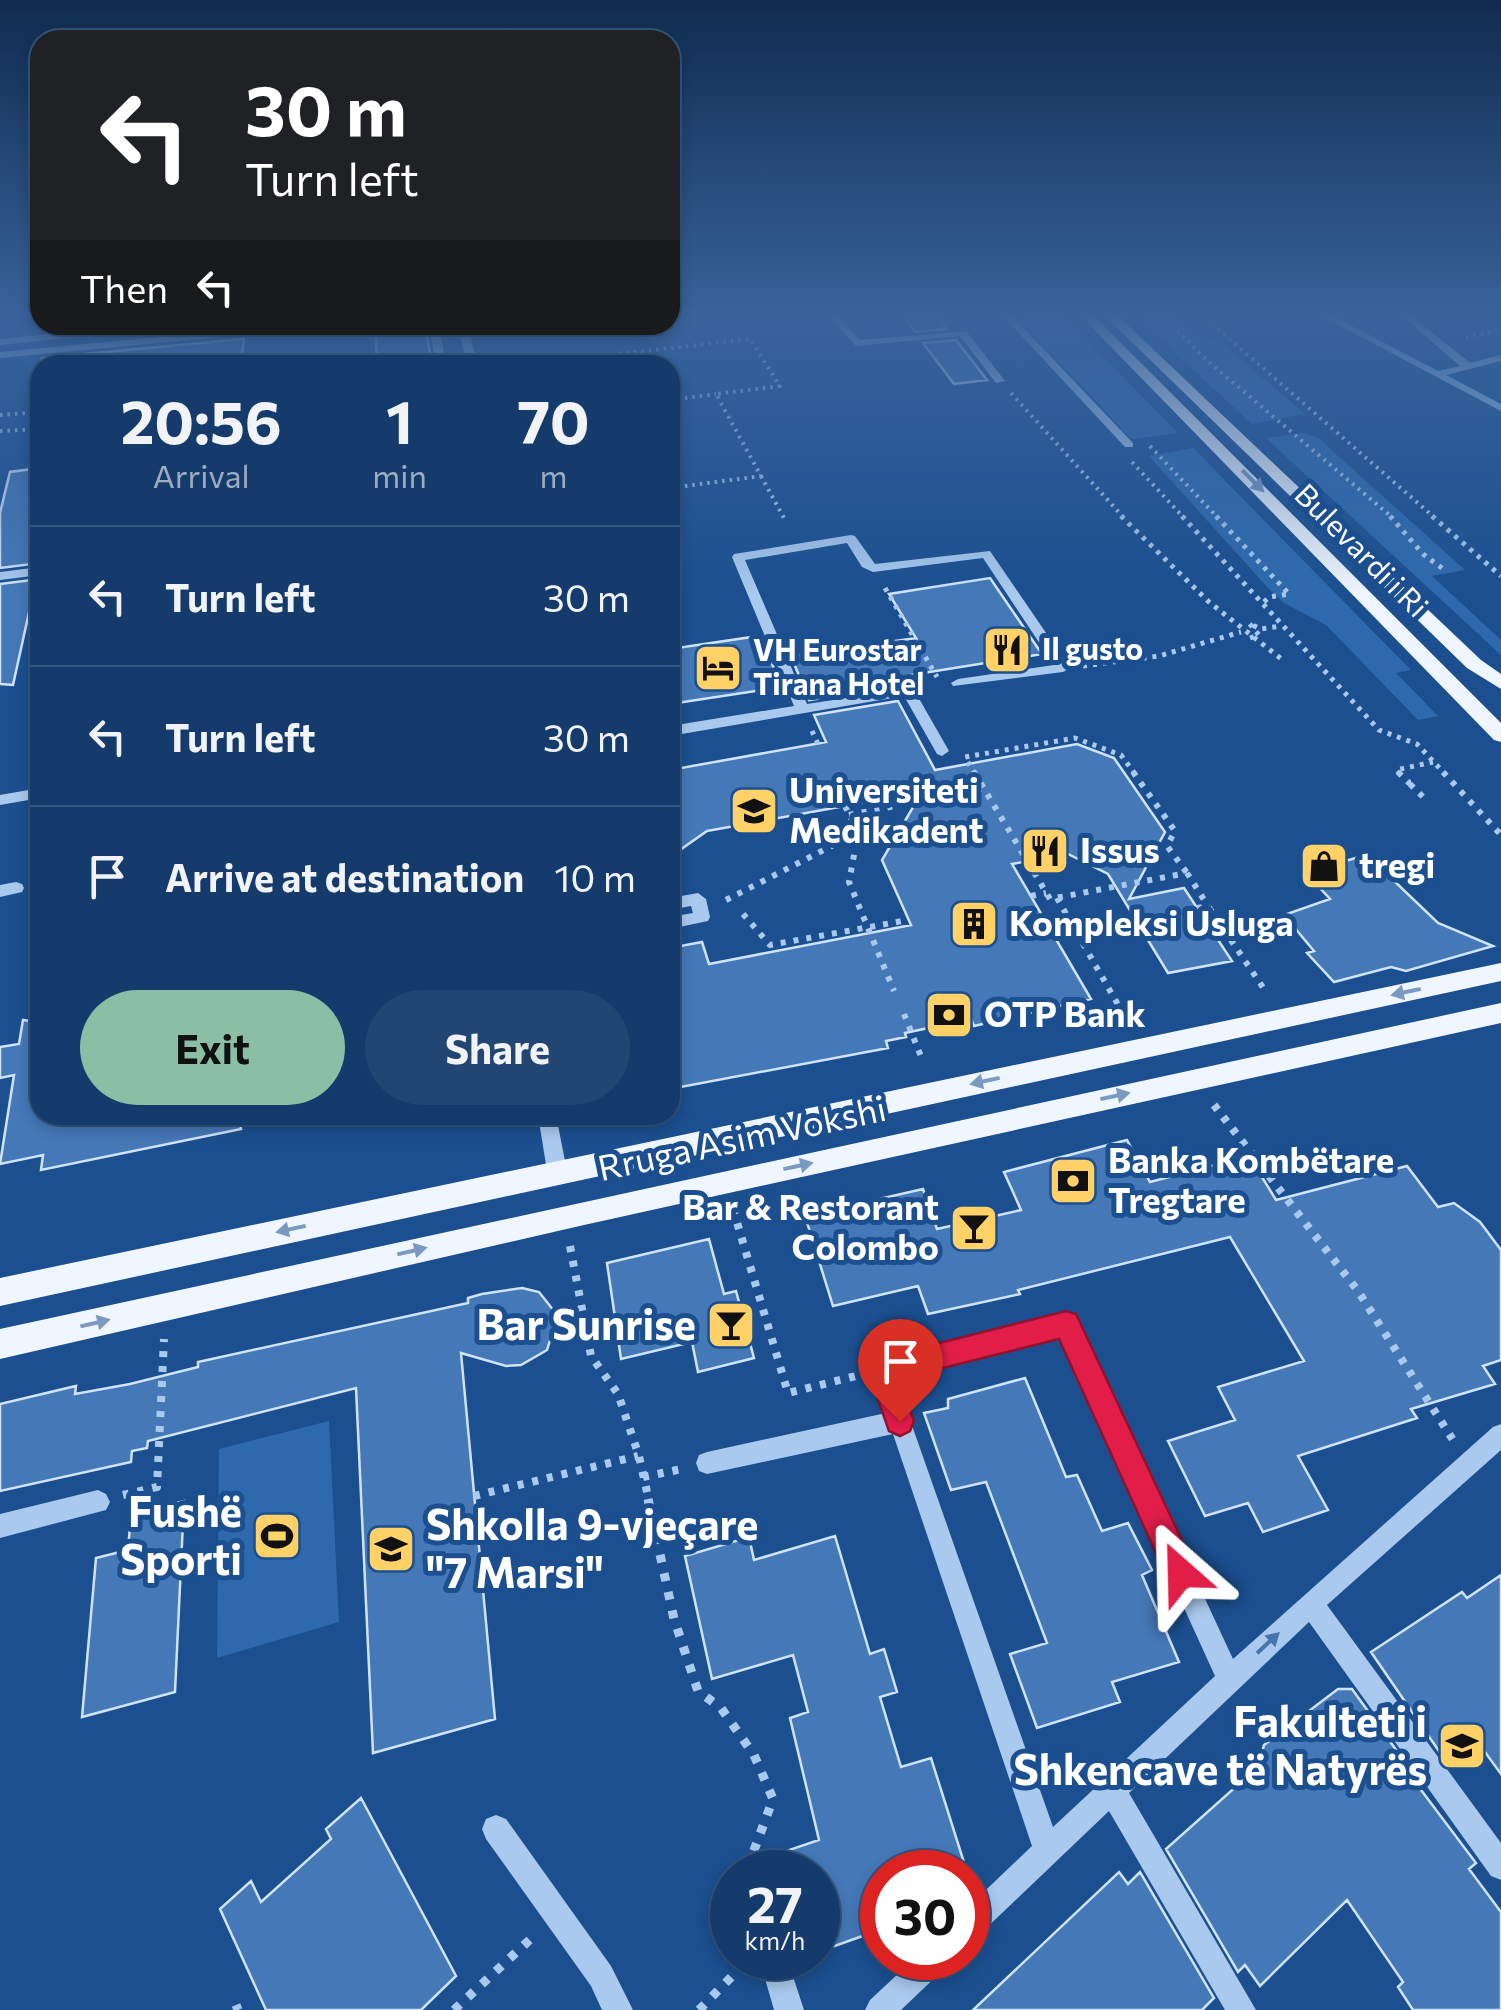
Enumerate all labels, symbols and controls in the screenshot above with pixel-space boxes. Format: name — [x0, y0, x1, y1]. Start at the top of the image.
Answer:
text: 30 m — [245, 65, 407, 150]
icon: left — [80, 70, 210, 200]
text: Turn left — [245, 150, 419, 205]
icon: left — [188, 260, 243, 315]
text: Then — [80, 264, 168, 311]
text: 20:56 — [120, 383, 282, 456]
text: 1 — [386, 383, 413, 456]
text: 70 — [517, 383, 590, 456]
text: Arrival — [153, 455, 250, 495]
text: min — [372, 455, 427, 495]
text: m — [539, 455, 567, 495]
one-way arrow — [1241, 469, 1265, 492]
street label: Bulevardi i Ri — [1288, 475, 1437, 624]
icon: left — [80, 569, 135, 624]
text: Turn left — [165, 573, 316, 620]
text: 30 m — [543, 573, 630, 620]
restaurant icon: Il gusto — [981, 624, 1033, 676]
place label: Il gusto — [1042, 629, 1143, 666]
place label: VH Eurostar Tirana Hotel — [753, 630, 924, 701]
hotel icon: VH Eurostar Tirana Hotel — [692, 642, 744, 694]
icon: left — [80, 709, 135, 764]
text: Turn left — [165, 713, 316, 760]
text: 30 m — [543, 713, 630, 760]
place label: Universiteti Medikadent — [789, 767, 984, 850]
school or university icon: Universiteti Medikadent — [728, 785, 780, 837]
restaurant icon: Issus — [1019, 825, 1071, 877]
place label: Issus — [1080, 827, 1160, 870]
shop icon: tregi — [1298, 840, 1350, 892]
place label: tregi — [1359, 842, 1435, 885]
icon: arrive — [80, 849, 135, 904]
text: Arrive at destination — [165, 853, 524, 900]
text: 10 m — [554, 853, 636, 900]
building icon: Kompleksi Usluga — [948, 898, 1000, 950]
place label: Kompleksi Usluga — [1009, 900, 1294, 943]
one-way arrow — [1390, 984, 1421, 1000]
bank icon: OTP Bank — [923, 989, 975, 1041]
button: Exit — [80, 990, 345, 1105]
button: Share — [365, 990, 630, 1105]
place label: OTP Bank — [984, 991, 1146, 1034]
one-way arrow — [969, 1073, 1000, 1089]
street label: Rruga Asim Vokshi — [593, 1085, 889, 1188]
one-way arrow — [1100, 1088, 1131, 1104]
place label: Banka Kombëtare Tregtare — [1108, 1137, 1394, 1220]
bank icon: Banka Kombëtare Tregtare — [1047, 1155, 1099, 1207]
one-way arrow — [783, 1157, 814, 1173]
place label: Bar & Restorant Colombo — [682, 1184, 939, 1267]
bar icon: Bar & Restorant Colombo — [948, 1202, 1000, 1254]
one-way arrow — [275, 1222, 306, 1237]
one-way arrow — [397, 1243, 428, 1258]
place label: Bar Sunrise — [477, 1297, 696, 1349]
bar icon: Bar Sunrise — [705, 1299, 757, 1351]
one-way arrow — [80, 1315, 111, 1330]
pin — [858, 1319, 943, 1422]
icon: arrive — [873, 1334, 928, 1389]
place label: Fushë Sporti — [120, 1484, 242, 1584]
place label: Shkolla 9-vjeçare "7 Marsi" — [426, 1497, 758, 1597]
sports icon: Fushë Sporti — [251, 1510, 303, 1562]
position arrow — [1129, 1521, 1233, 1625]
school or university icon: Shkolla 9-vjeçare "7 Marsi" — [365, 1523, 417, 1575]
one-way arrow — [1256, 1632, 1280, 1655]
place label: Fakulteti i Shkencave të Natyrës — [1013, 1694, 1427, 1794]
school or university icon: Fakulteti i Shkencave të Natyrës — [1436, 1720, 1488, 1772]
speed limit sign: 30 — [860, 1850, 990, 1980]
text: 27 — [747, 1872, 803, 1933]
text: km/h — [745, 1925, 805, 1955]

